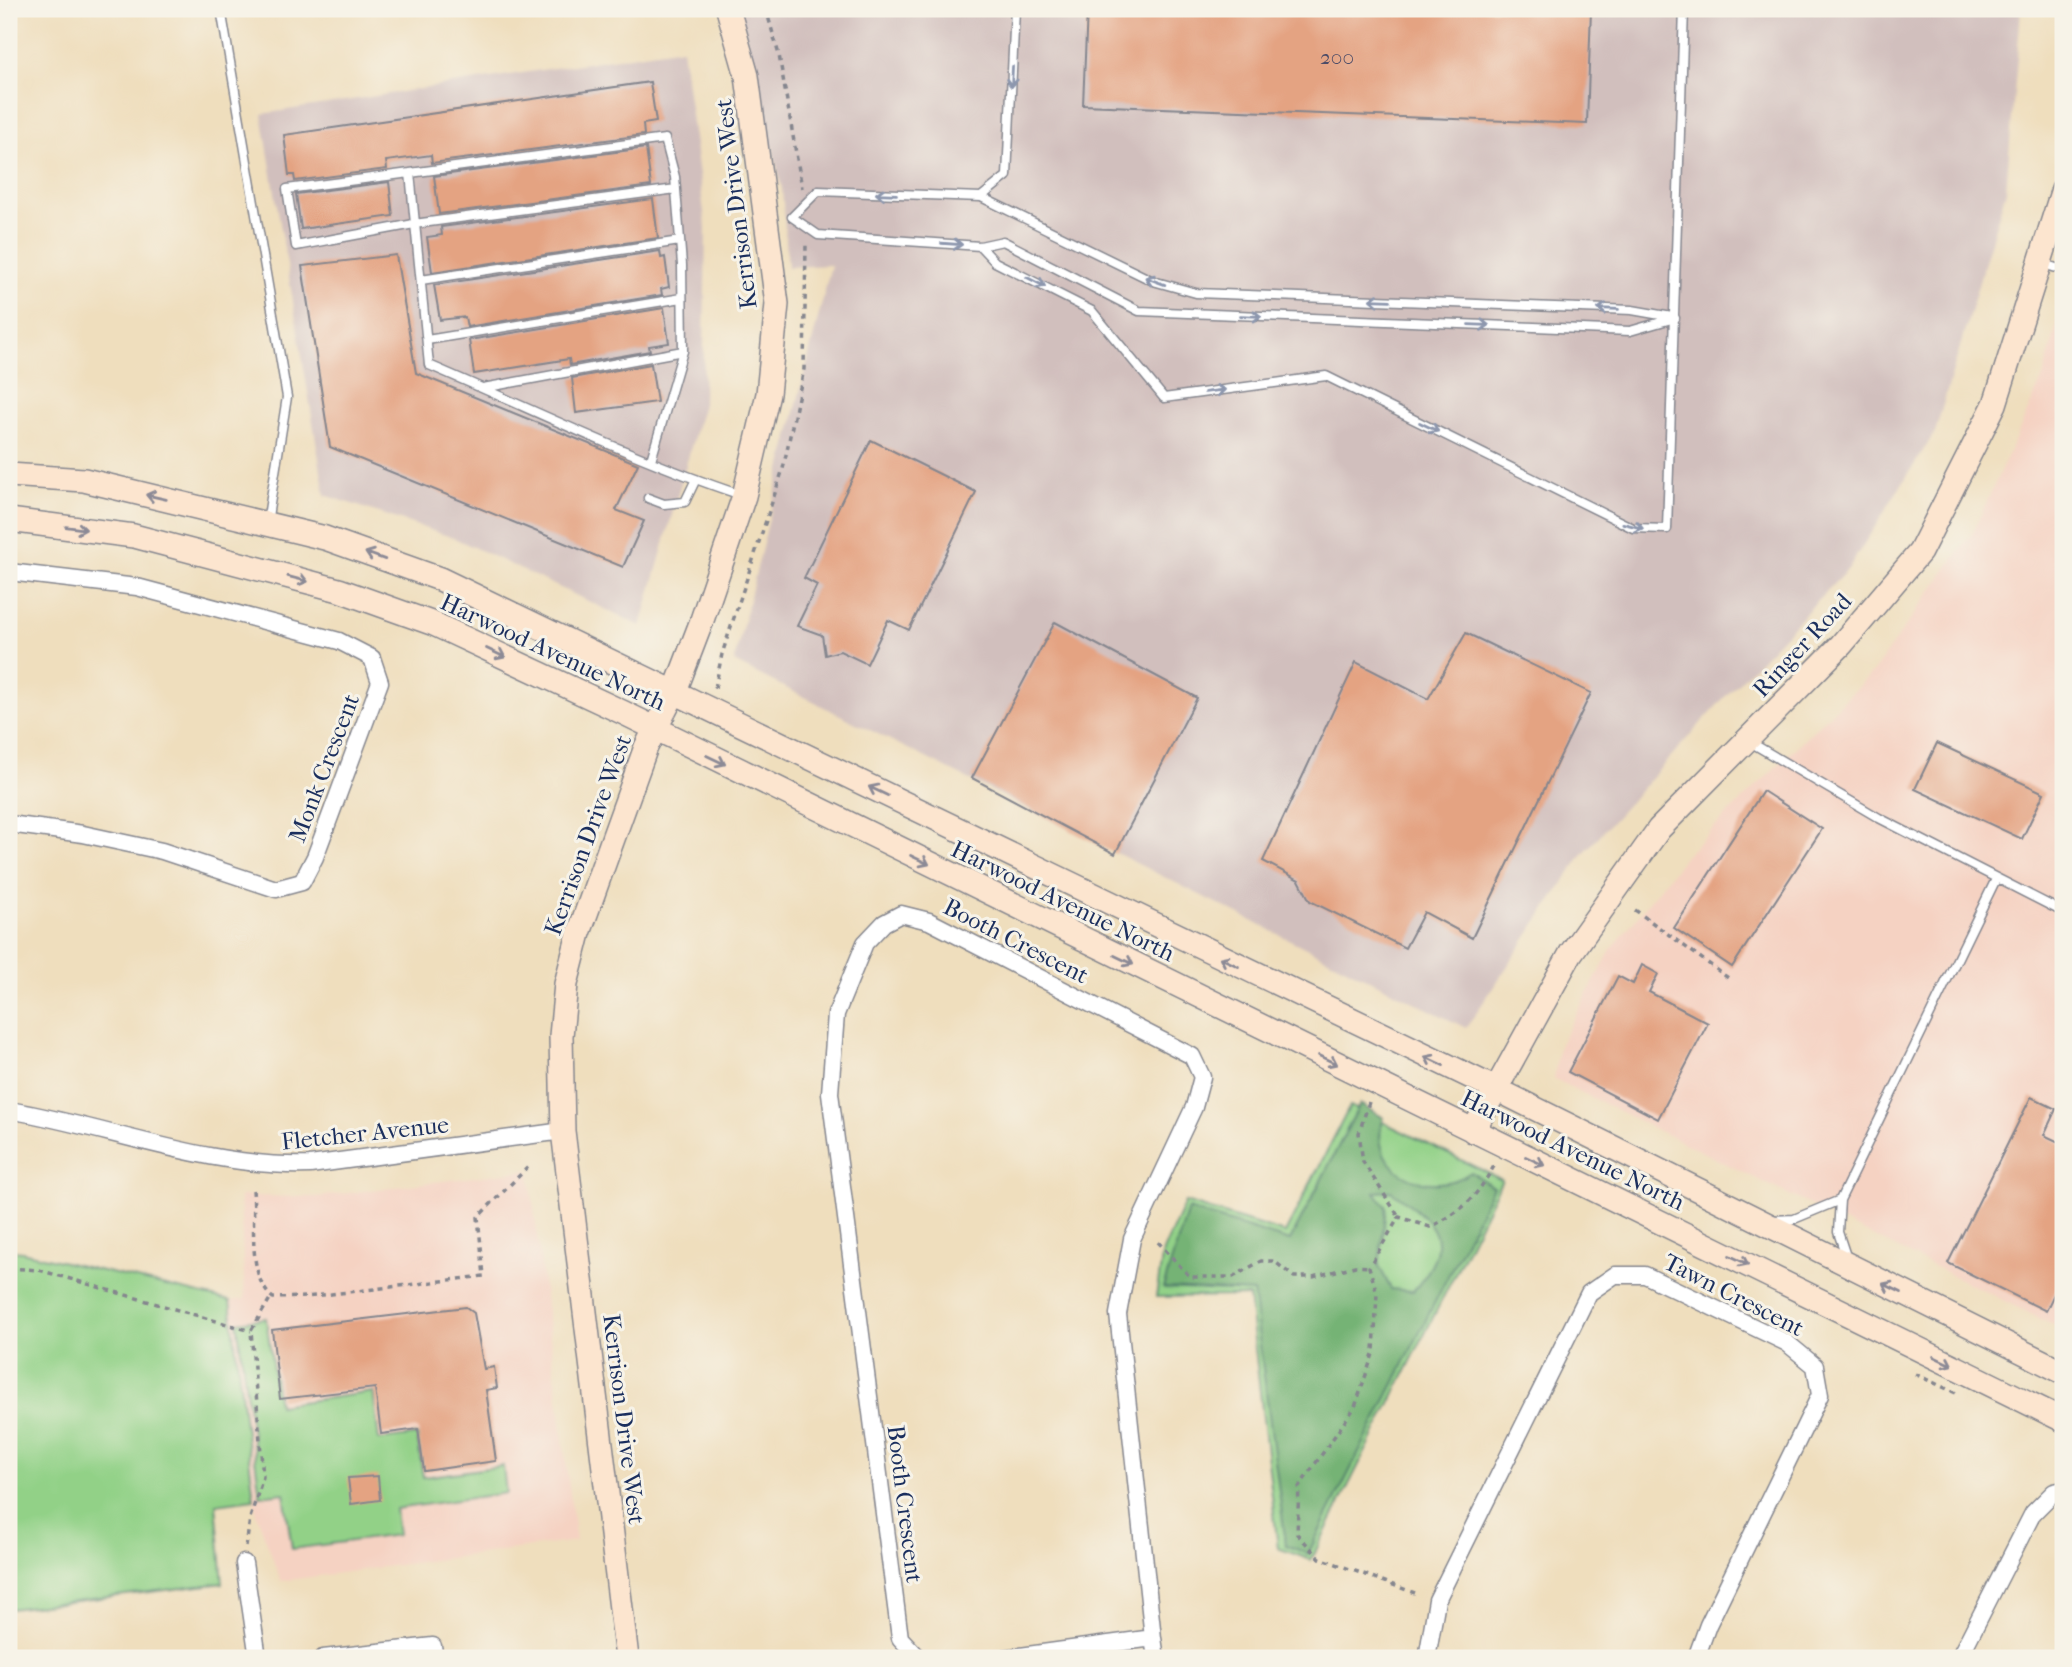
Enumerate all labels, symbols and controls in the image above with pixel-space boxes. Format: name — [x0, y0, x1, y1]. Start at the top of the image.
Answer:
house number: 200 — [1320, 45, 1354, 69]
one-way arrow — [1005, 65, 1018, 88]
street label: Kerrison Drive West — [709, 97, 763, 311]
one-way arrow — [875, 187, 898, 200]
one-way arrow — [940, 238, 963, 251]
one-way arrow — [1144, 273, 1166, 286]
one-way arrow — [1025, 276, 1046, 290]
one-way arrow — [1369, 294, 1392, 307]
one-way arrow — [1596, 302, 1619, 315]
one-way arrow — [1239, 309, 1262, 322]
one-way arrow — [1467, 319, 1490, 332]
one-way arrow — [1203, 385, 1226, 398]
one-way arrow — [1418, 420, 1439, 434]
one-way arrow — [145, 490, 168, 503]
one-way arrow — [1622, 520, 1644, 533]
one-way arrow — [65, 522, 87, 535]
one-way arrow — [365, 549, 387, 561]
one-way arrow — [286, 573, 309, 586]
street label: Ringer Road — [1747, 587, 1858, 703]
street label: Harwood Avenue North — [436, 588, 670, 717]
one-way arrow — [484, 647, 506, 660]
street label: Monk Crescent — [283, 689, 365, 846]
street label: Kerrison Drive West — [539, 730, 637, 939]
one-way arrow — [705, 753, 726, 767]
one-way arrow — [868, 784, 889, 798]
street label: Harwood Avenue North — [947, 835, 1180, 968]
one-way arrow — [909, 853, 930, 867]
street label: Booth Crescent — [939, 893, 1093, 990]
one-way arrow — [1113, 954, 1134, 968]
one-way arrow — [1219, 954, 1240, 968]
one-way arrow — [1317, 1054, 1338, 1068]
one-way arrow — [1424, 1054, 1445, 1067]
street label: Harwood Avenue North — [1457, 1084, 1690, 1217]
street label: Fletcher Avenue — [280, 1110, 450, 1156]
one-way arrow — [1523, 1155, 1545, 1168]
street label: Tawn Crescent — [1659, 1248, 1809, 1342]
one-way arrow — [1728, 1253, 1749, 1267]
one-way arrow — [1882, 1280, 1903, 1294]
street label: Kerrison Drive West — [597, 1312, 651, 1526]
one-way arrow — [1932, 1354, 1953, 1368]
street label: Booth Crescent — [881, 1424, 929, 1585]

